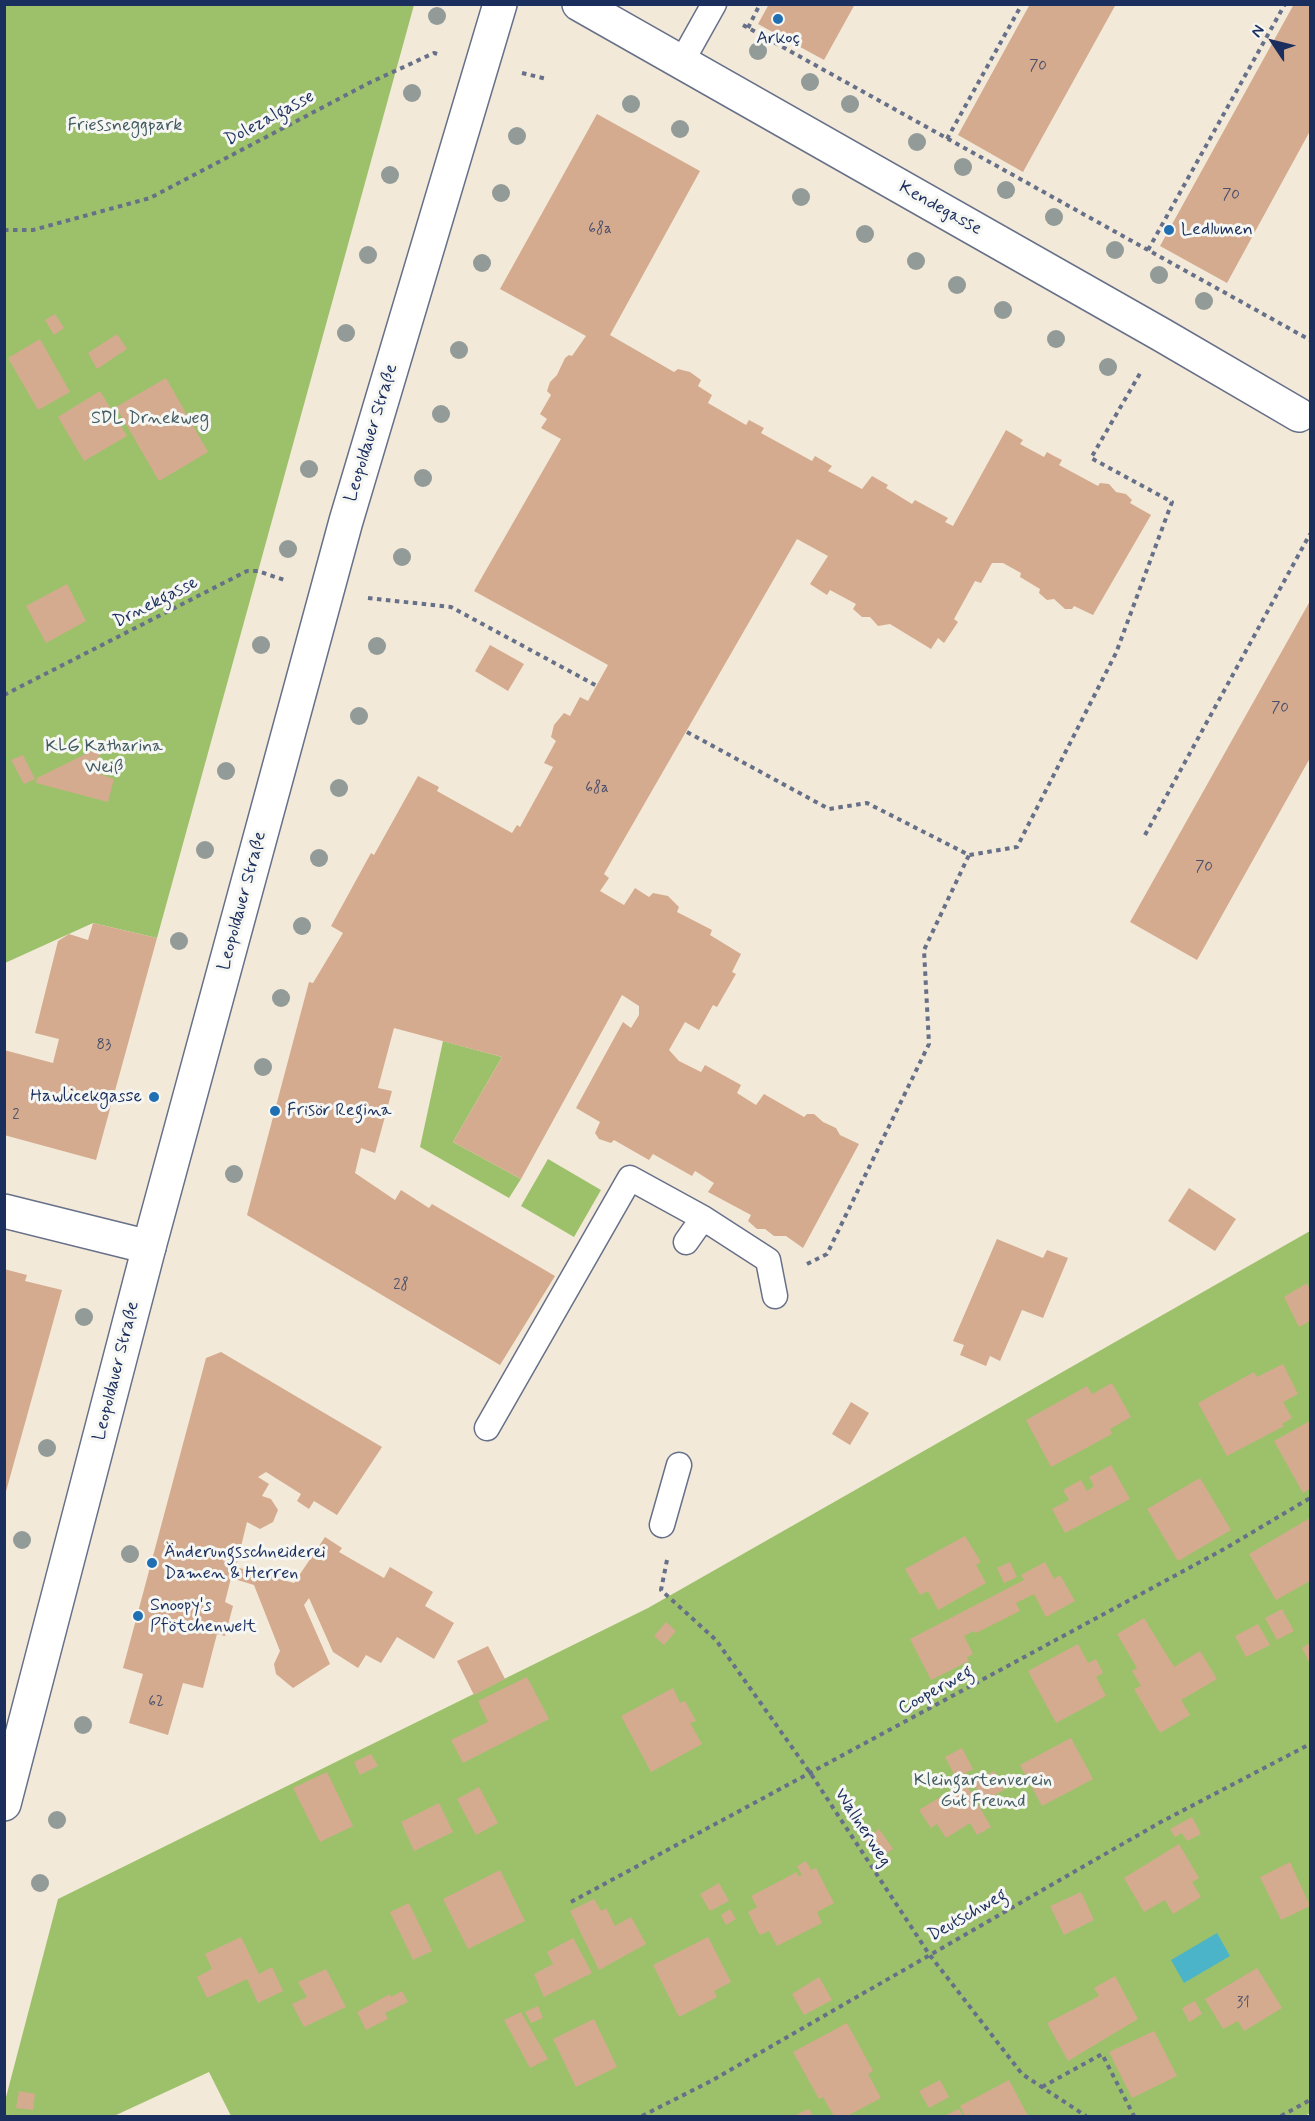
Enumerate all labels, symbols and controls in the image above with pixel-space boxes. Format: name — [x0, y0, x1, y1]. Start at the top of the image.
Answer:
marker: Arkoç — [771, 12, 785, 26]
north arrow — [1243, 12, 1303, 72]
text: N — [1246, 21, 1270, 42]
place label: Arkoç — [756, 28, 800, 50]
house number: 70 — [1029, 58, 1047, 76]
street label: Dolezalgasse — [222, 86, 318, 152]
park label: Friessneggpark — [68, 115, 182, 137]
street label: Kendegasse — [895, 177, 985, 241]
house number: 70 — [1222, 187, 1240, 205]
place label: Ledlumen — [1181, 219, 1253, 241]
house number: 68a — [588, 221, 612, 239]
marker: Ledlumen — [1162, 223, 1176, 237]
street label: Leopoldauer Straße — [341, 362, 403, 504]
park label: SDL Drnekweg — [91, 408, 209, 430]
street label: Drnekgasse — [110, 572, 202, 634]
house number: 70 — [1271, 700, 1289, 718]
park label: KLG Katharina Weiß — [45, 736, 163, 778]
house number: 68a — [585, 780, 609, 798]
street label: Leopoldauer Straße — [214, 829, 272, 973]
house number: 70 — [1195, 859, 1213, 877]
house number: 83 — [97, 1037, 111, 1055]
place label: Hawlicekgasse — [30, 1086, 142, 1108]
marker: Hawlicekgasse — [147, 1090, 161, 1104]
place label: Frisör Regina — [287, 1100, 392, 1122]
marker: Frisör Regina — [268, 1104, 282, 1118]
house number: 2 — [12, 1107, 20, 1125]
house number: 28 — [393, 1277, 409, 1295]
street label: Leopoldauer Straße — [89, 1299, 145, 1443]
place label: Änderungsschneiderei Damen & Herren — [164, 1542, 326, 1584]
marker: Änderungsschneiderei Damen & Herren — [145, 1556, 159, 1570]
place label: Snoopy's Pfötchenwelt — [150, 1595, 257, 1638]
marker: Snoopy's Pfötchenwelt — [131, 1609, 145, 1623]
street label: Cooperweg — [895, 1662, 977, 1720]
house number: 62 — [148, 1694, 164, 1712]
park label: Kleingartenverein Gut Freund — [914, 1770, 1052, 1812]
street label: Wallnerweg — [829, 1785, 895, 1871]
street label: Deutschweg — [925, 1885, 1011, 1947]
house number: 31 — [1236, 1995, 1250, 2013]

